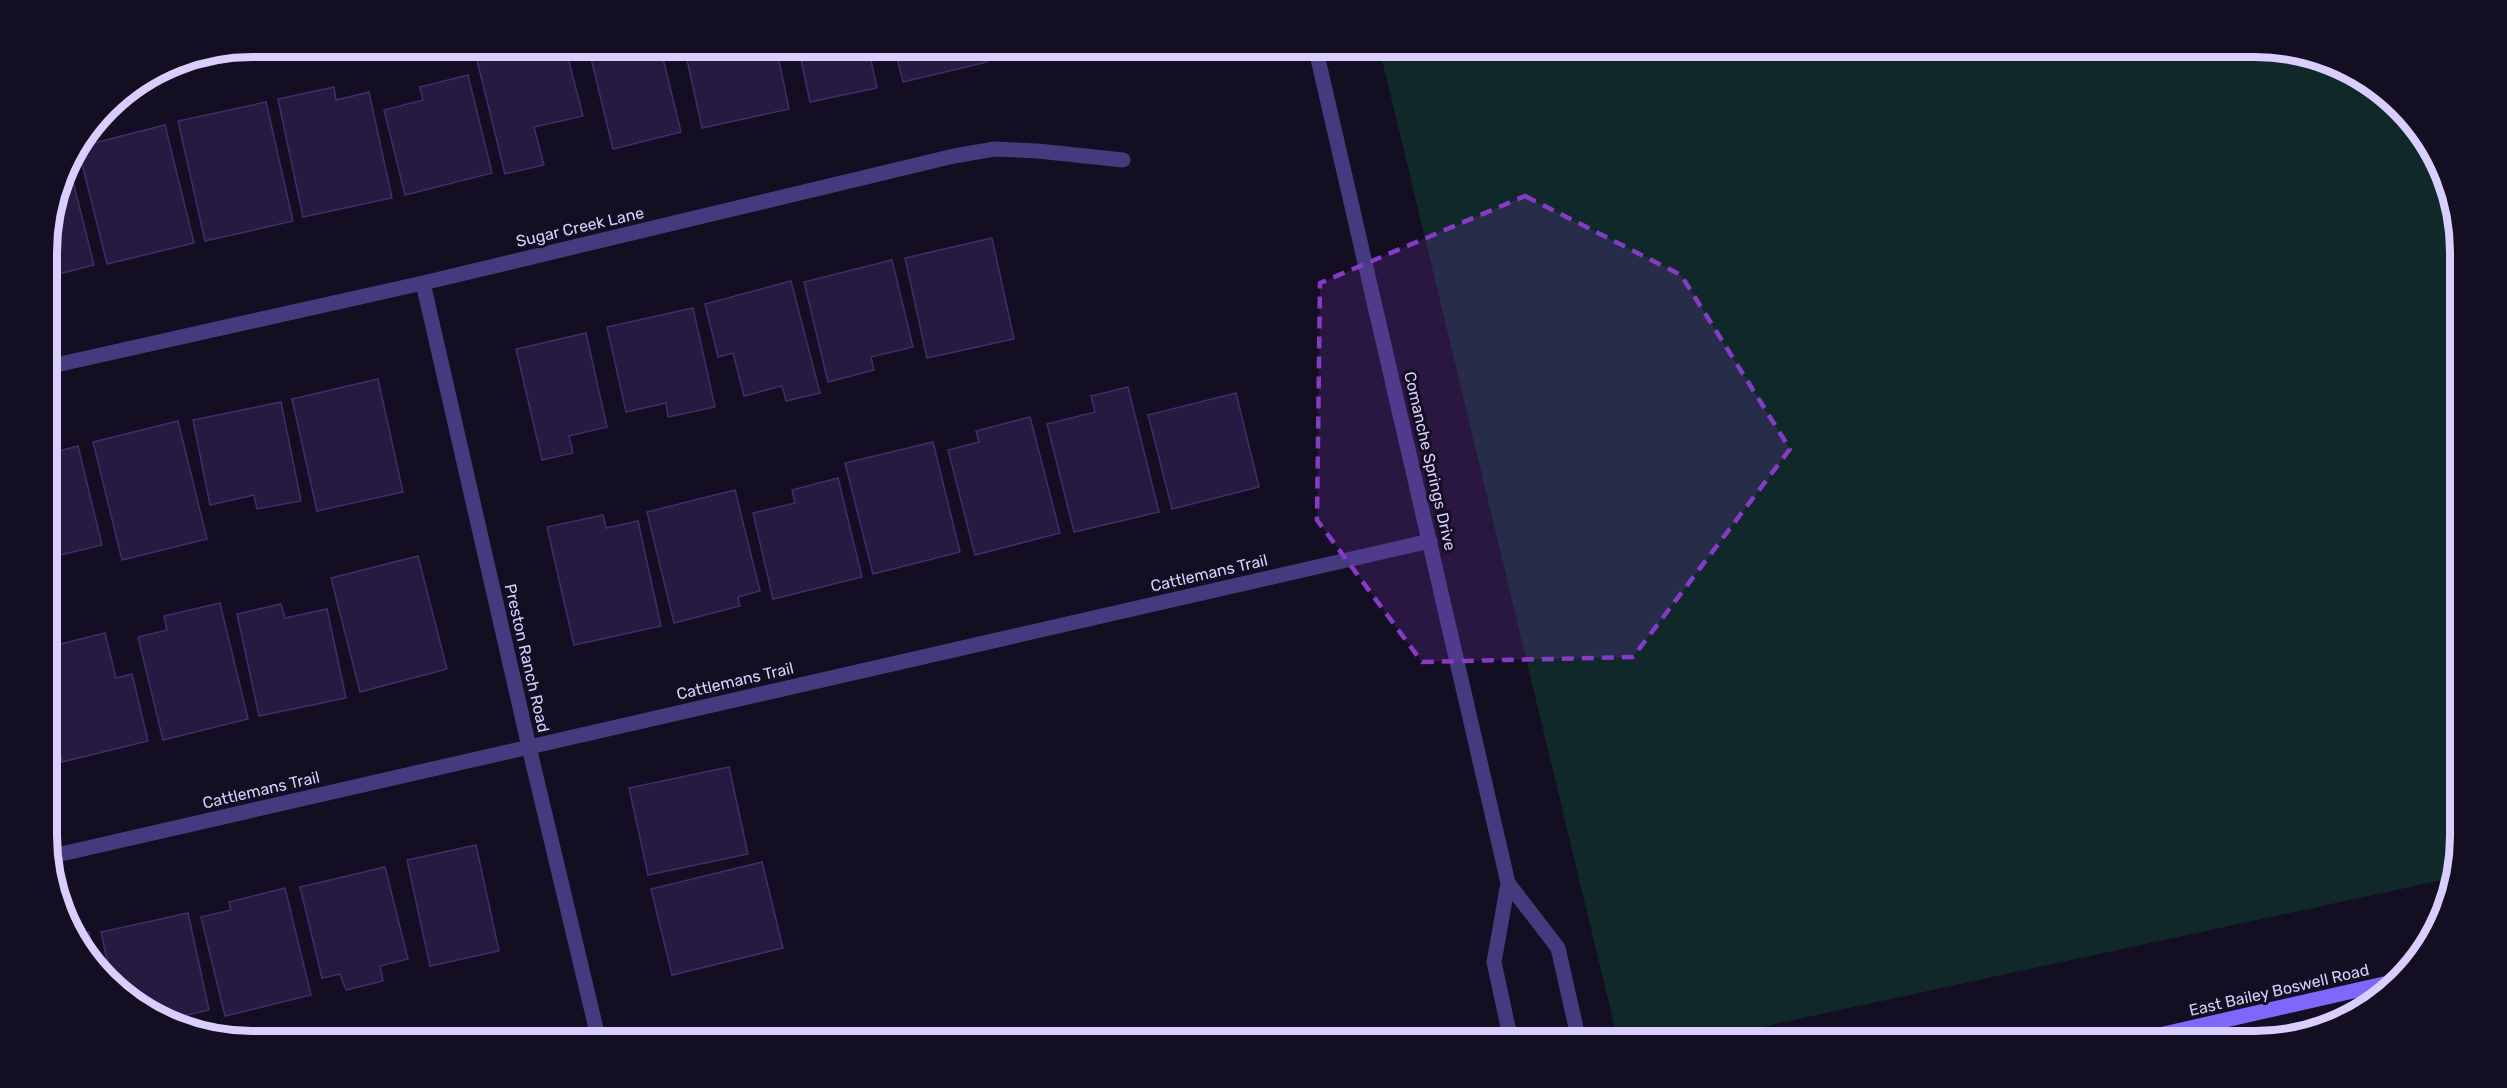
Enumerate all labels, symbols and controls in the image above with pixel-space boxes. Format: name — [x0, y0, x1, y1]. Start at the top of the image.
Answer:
street label: Sugar Creek Lane — [514, 203, 646, 251]
street label: Comanche Springs Drive — [1400, 370, 1460, 552]
street label: Cattlemans Trail — [1149, 550, 1269, 596]
street label: Preston Ranch Road — [501, 582, 553, 734]
street label: Cattlemans Trail — [675, 658, 795, 704]
street label: Cattlemans Trail — [201, 767, 321, 813]
street label: East Bailey Boswell Road — [2187, 960, 2371, 1020]

